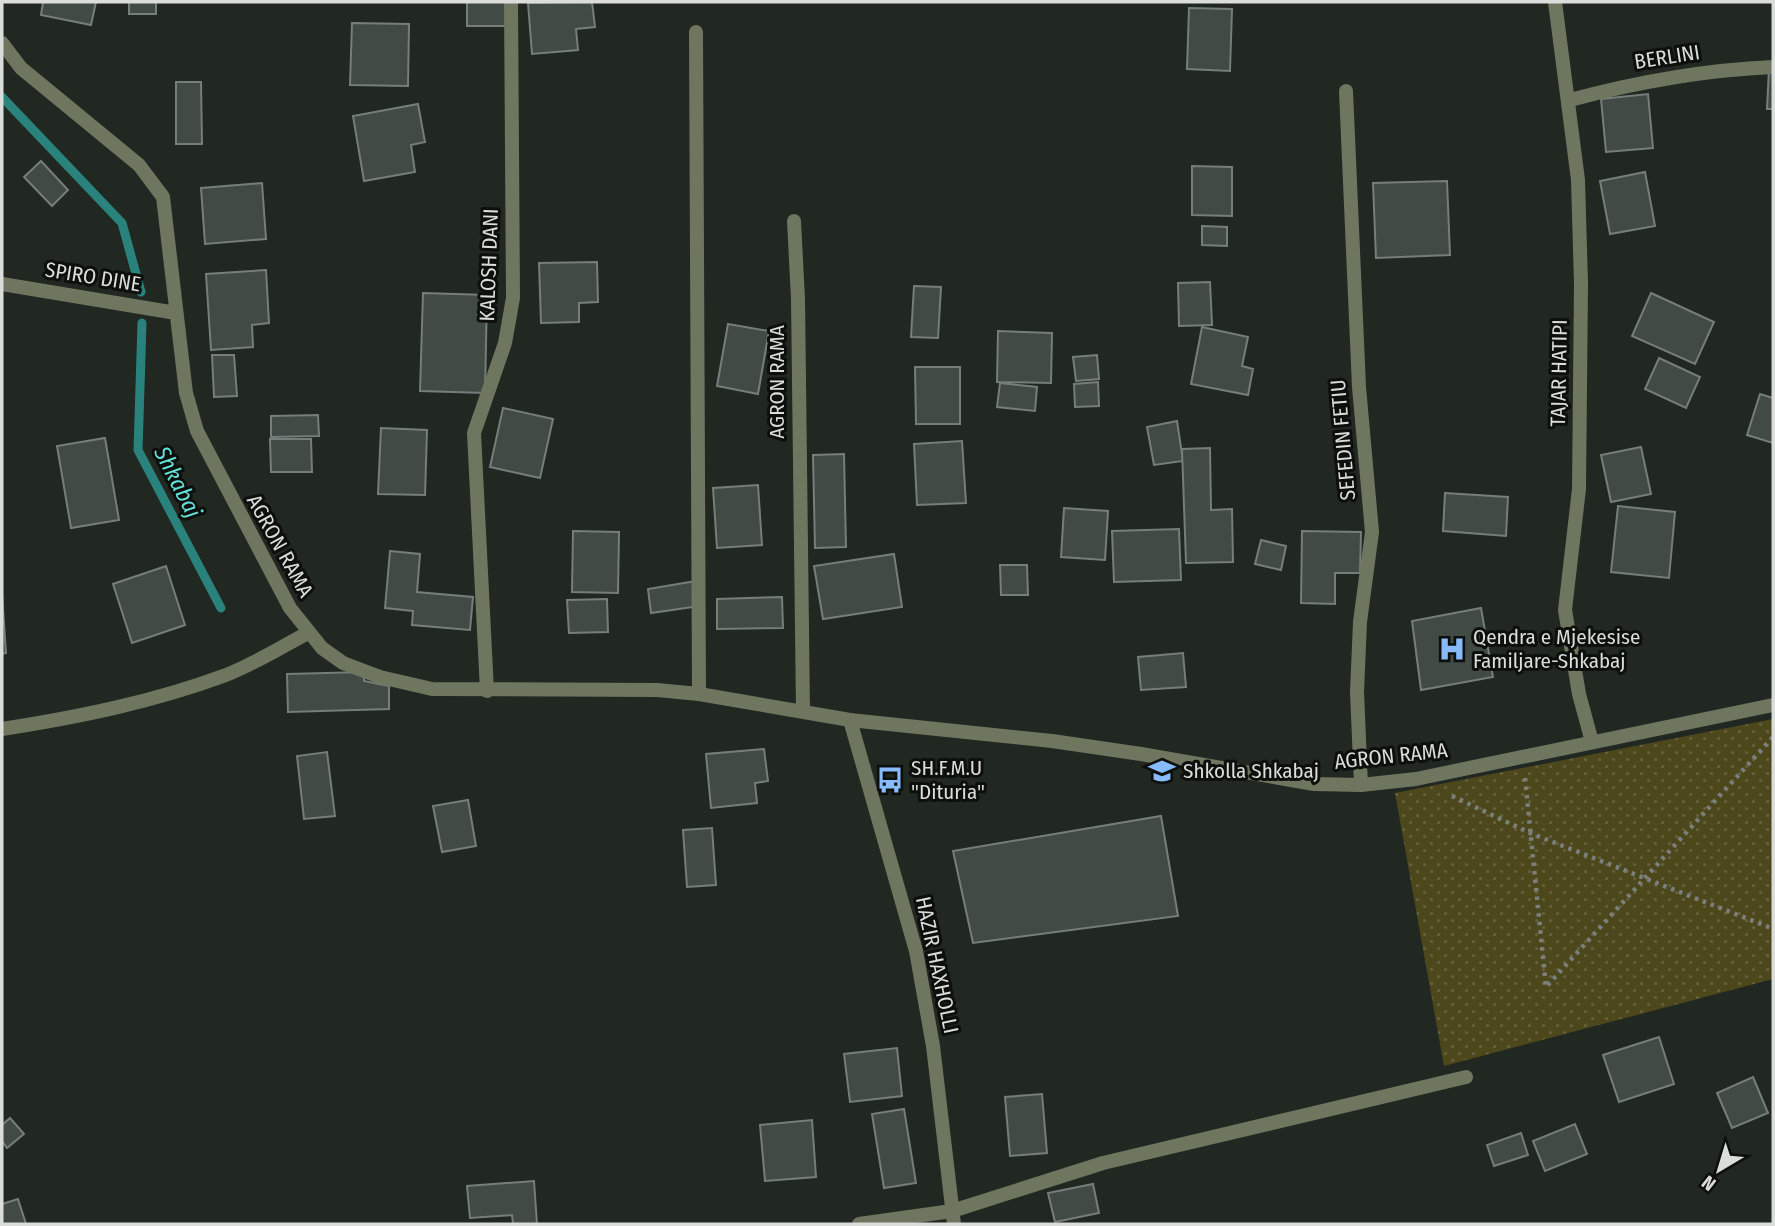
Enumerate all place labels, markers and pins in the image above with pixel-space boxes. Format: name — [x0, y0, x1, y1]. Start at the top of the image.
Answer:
place label: Qendra e Mjekesise Familjare-Shkabaj — [1473, 624, 1640, 674]
hospital icon: Qendra e Mjekesise Familjare-Shkabaj — [1437, 634, 1467, 664]
place label: SH.F.M.U "Dituria" — [911, 755, 985, 805]
school or university icon: Shkolla Shkabaj — [1147, 756, 1177, 786]
place label: Shkolla Shkabaj — [1183, 758, 1319, 784]
bus stop icon: SH.F.M.U "Dituria" — [875, 765, 905, 795]

